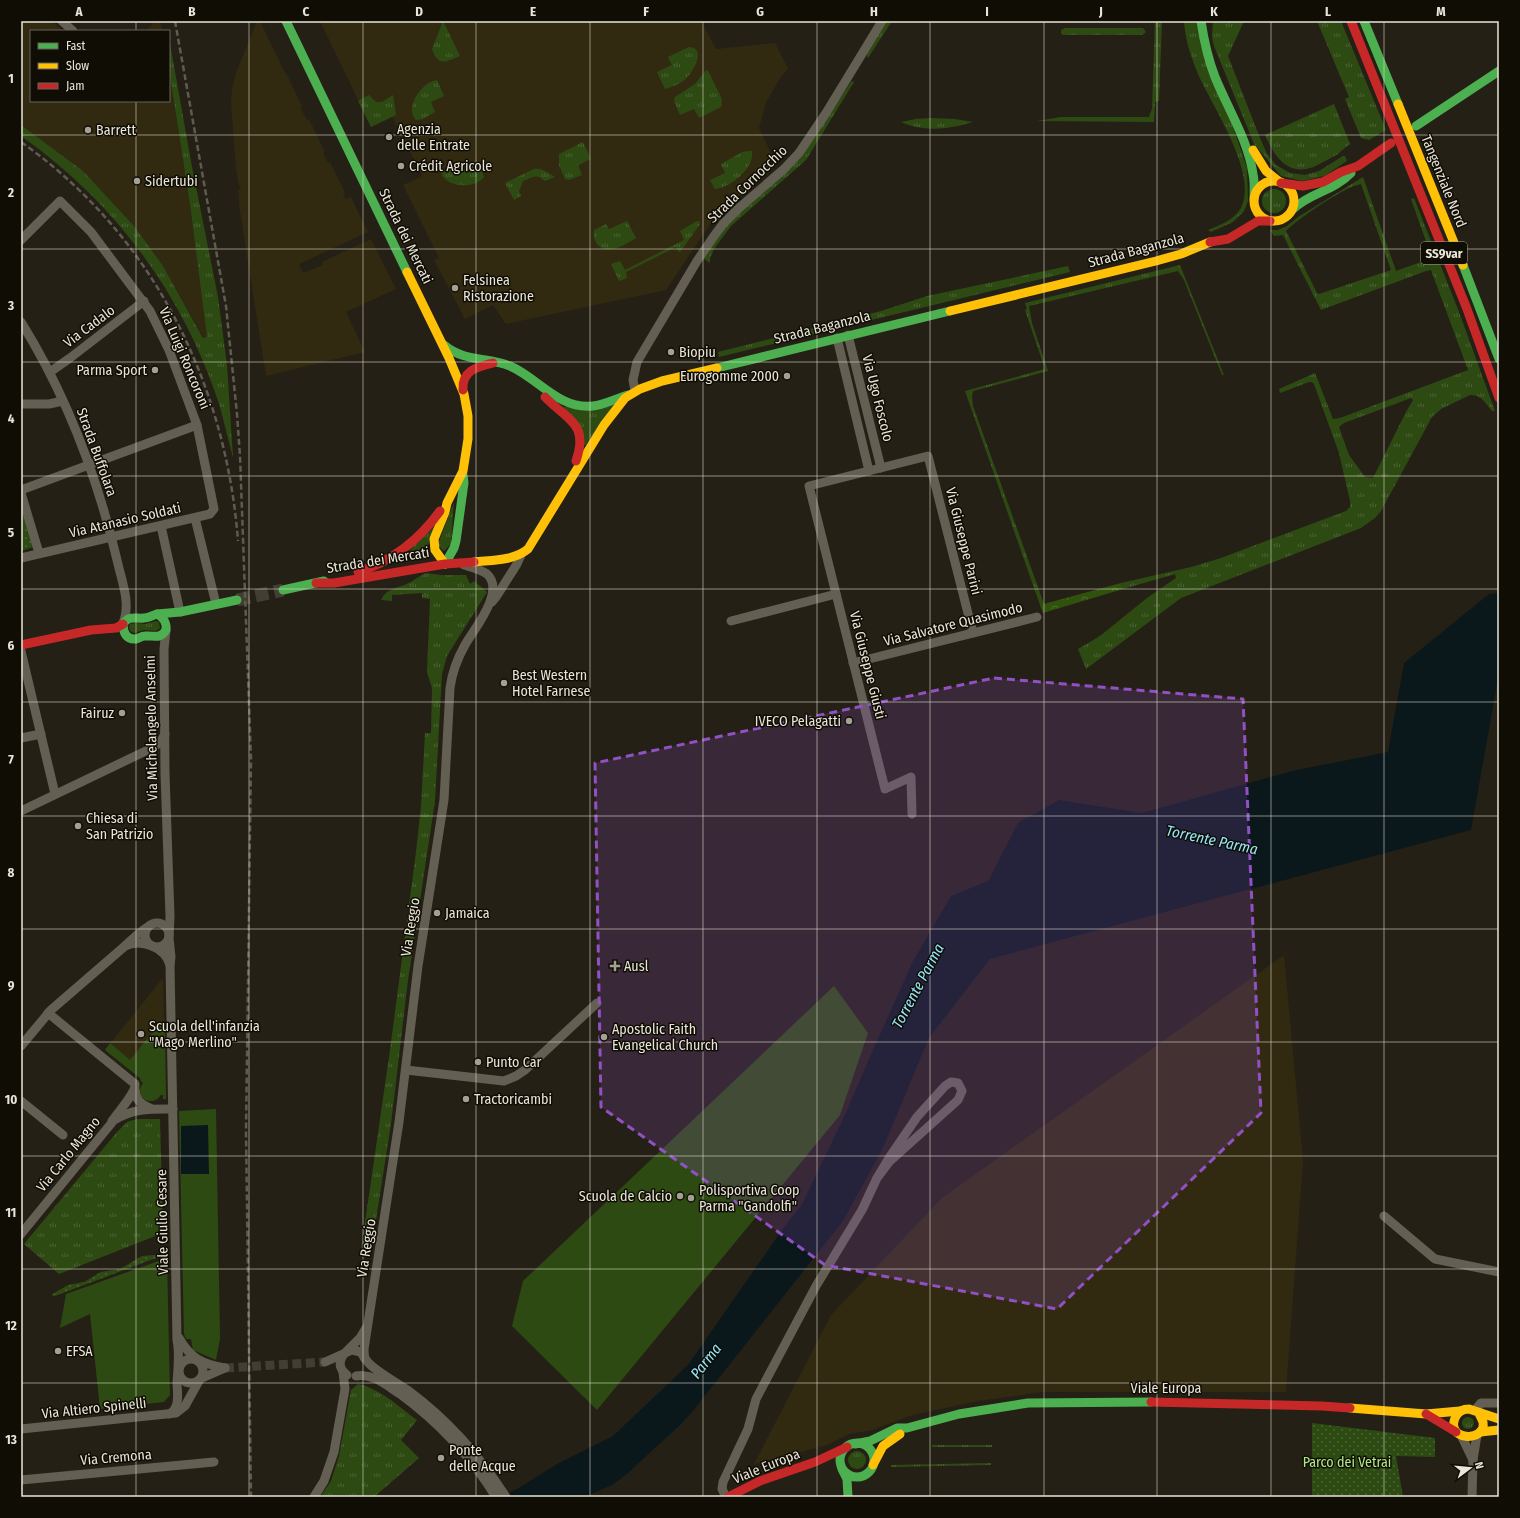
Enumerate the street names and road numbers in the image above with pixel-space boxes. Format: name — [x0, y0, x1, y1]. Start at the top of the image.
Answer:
street label: Tangenziale Nord — [1417, 133, 1470, 230]
street label: Strada Cornocchio — [704, 142, 791, 227]
street label: Strada dei Mercati — [375, 186, 436, 287]
street label: Strada Baganzola — [1086, 229, 1186, 271]
road number: SS9var — [1421, 242, 1467, 264]
street label: Via Cadalo — [60, 302, 118, 351]
street label: Via Luigi Roncoroni — [155, 305, 214, 412]
street label: Strada Baganzola — [772, 307, 872, 348]
street label: Via Ugo Foscolo — [858, 353, 897, 443]
street label: Strada Buffolara — [73, 406, 120, 499]
street label: Via Giuseppe Parini — [942, 485, 985, 597]
street label: Via Atanasio Soldati — [68, 499, 183, 542]
street label: Strada dei Mercati — [325, 544, 431, 577]
street label: Via Salvatore Quasimodo — [882, 599, 1024, 650]
street label: Via Giuseppe Giusti — [846, 609, 889, 721]
street label: Via Michelangelo Anselmi — [142, 655, 161, 801]
street label: Via Reggio — [397, 897, 424, 958]
street label: Via Carlo Magno — [33, 1113, 104, 1195]
street label: Viale Giulio Cesare — [153, 1169, 172, 1275]
street label: Via Reggio — [353, 1218, 380, 1279]
street label: Viale Europa — [1131, 1380, 1202, 1397]
street label: Via Altiero Spinelli — [41, 1395, 147, 1422]
street label: Viale Europa — [730, 1445, 802, 1488]
street label: Via Cremona — [80, 1446, 153, 1469]

